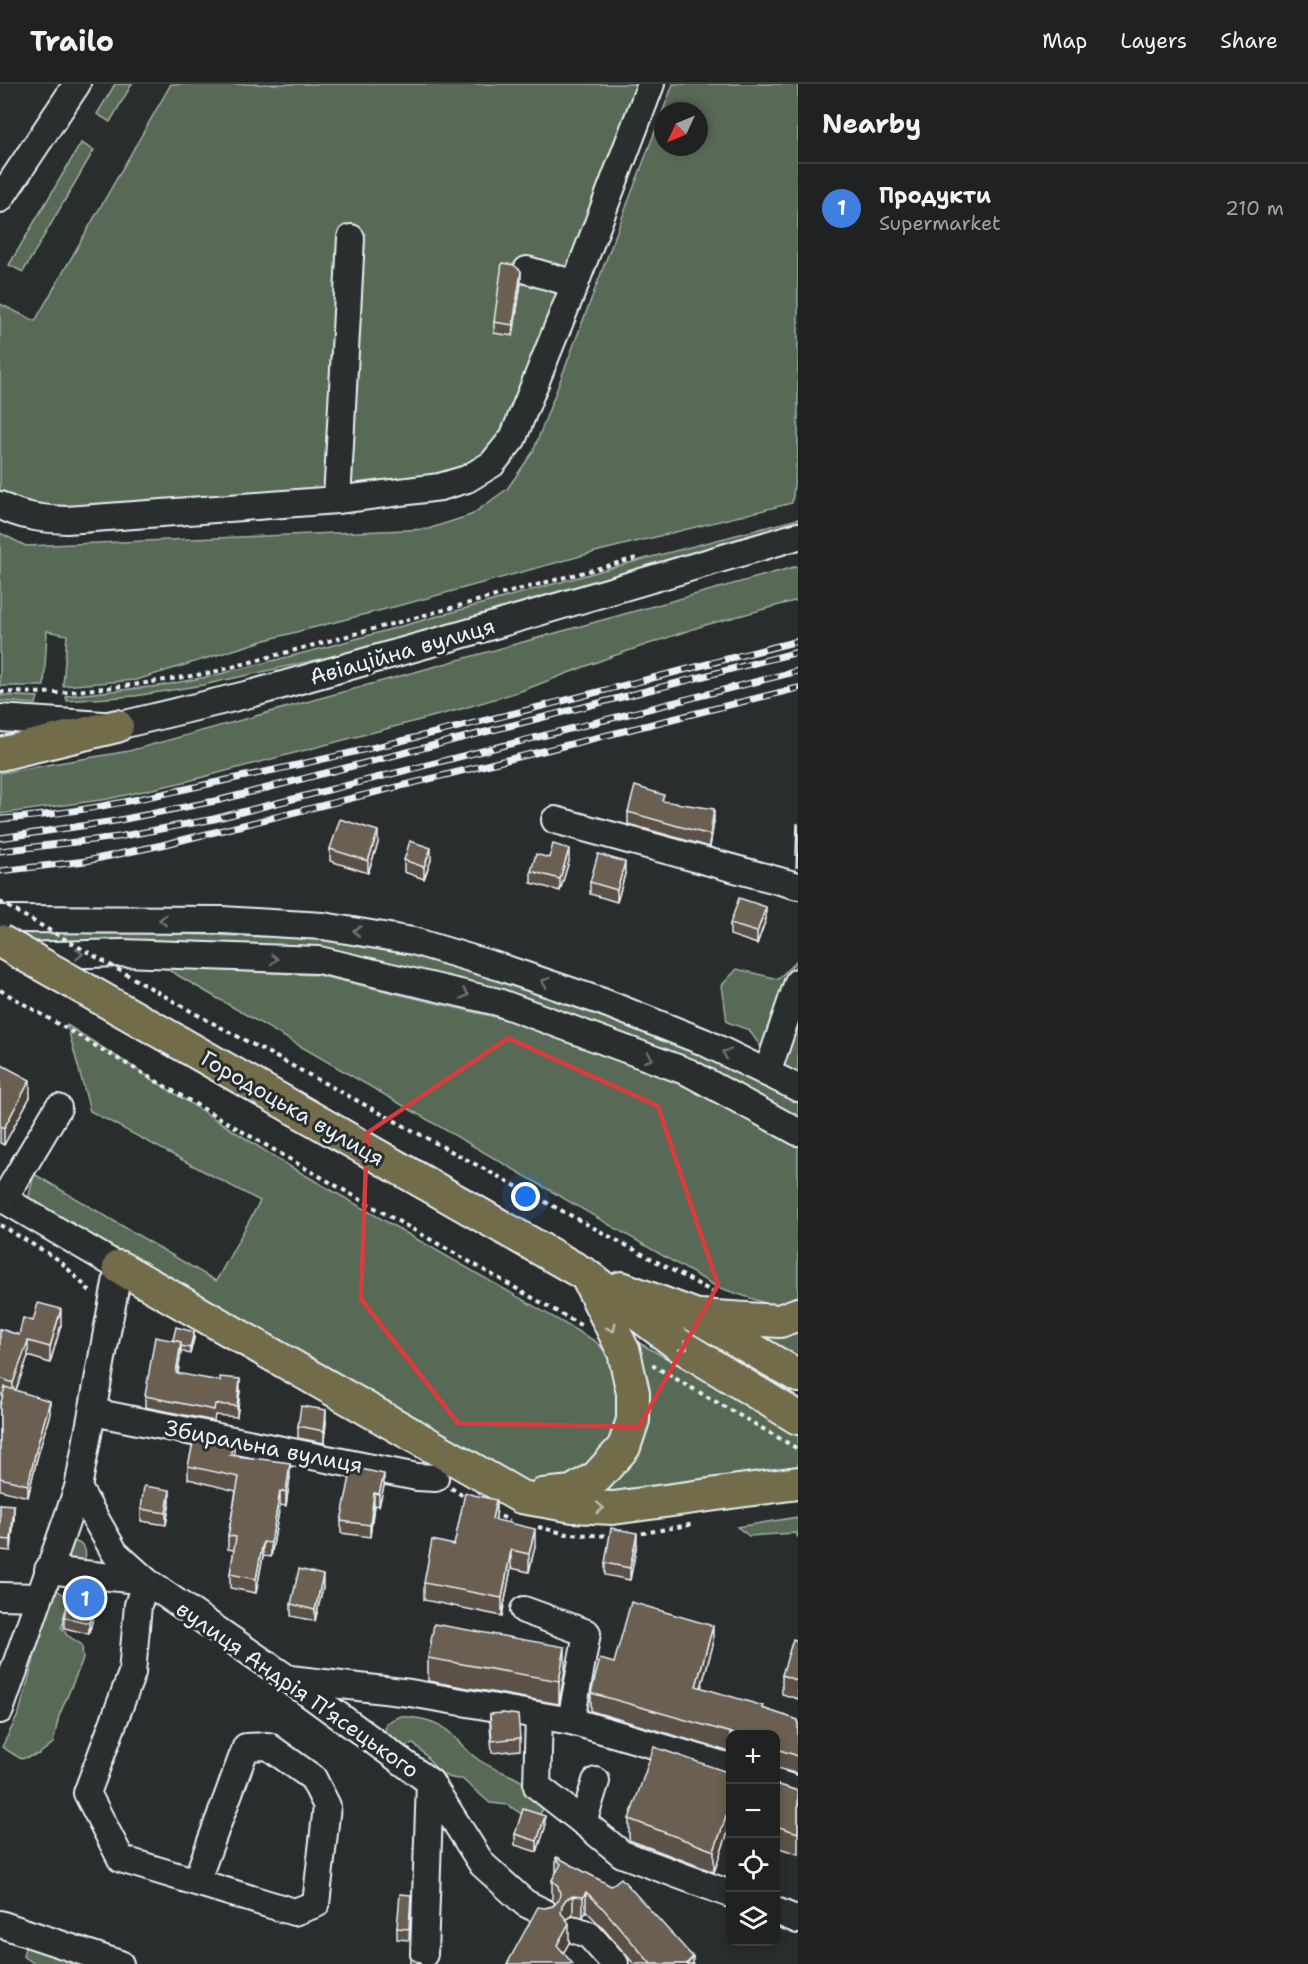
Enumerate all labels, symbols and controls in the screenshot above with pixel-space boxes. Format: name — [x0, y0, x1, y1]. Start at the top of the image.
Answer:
text: Trailo — [30, 22, 114, 60]
text: Map — [1042, 27, 1087, 55]
text: Layers — [1120, 27, 1187, 55]
text: Share — [1220, 27, 1278, 55]
north arrow — [654, 102, 708, 156]
text: Nearby — [822, 106, 921, 141]
text: Продукти — [879, 181, 991, 210]
text: 1 — [837, 195, 846, 221]
text: 210 m — [1225, 195, 1284, 221]
text: Supermarket — [879, 210, 1001, 236]
street label: Авіаційна вулиця — [306, 611, 498, 692]
one-way arrow — [158, 913, 167, 926]
one-way arrow — [352, 926, 362, 938]
one-way arrow — [75, 948, 84, 960]
one-way arrow — [270, 952, 279, 965]
one-way arrow — [540, 977, 551, 989]
one-way arrow — [460, 987, 470, 1000]
street label: Городоцька вулиця — [196, 1044, 390, 1173]
one-way arrow — [722, 1049, 733, 1061]
one-way arrow — [643, 1051, 654, 1063]
your location — [511, 1182, 540, 1211]
one-way arrow — [605, 1321, 616, 1332]
one-way arrow — [678, 1340, 688, 1352]
street label: Збиральна вулиця — [163, 1413, 365, 1480]
one-way arrow — [595, 1501, 604, 1514]
pin: 1 — [66, 1576, 104, 1621]
street label: вулиця Андрія Пʼясецького — [171, 1594, 425, 1785]
map controls — [726, 1730, 780, 1946]
button: + — [726, 1730, 780, 1784]
button: − — [726, 1784, 780, 1838]
button: locate — [726, 1838, 780, 1892]
button: layers — [726, 1892, 780, 1946]

